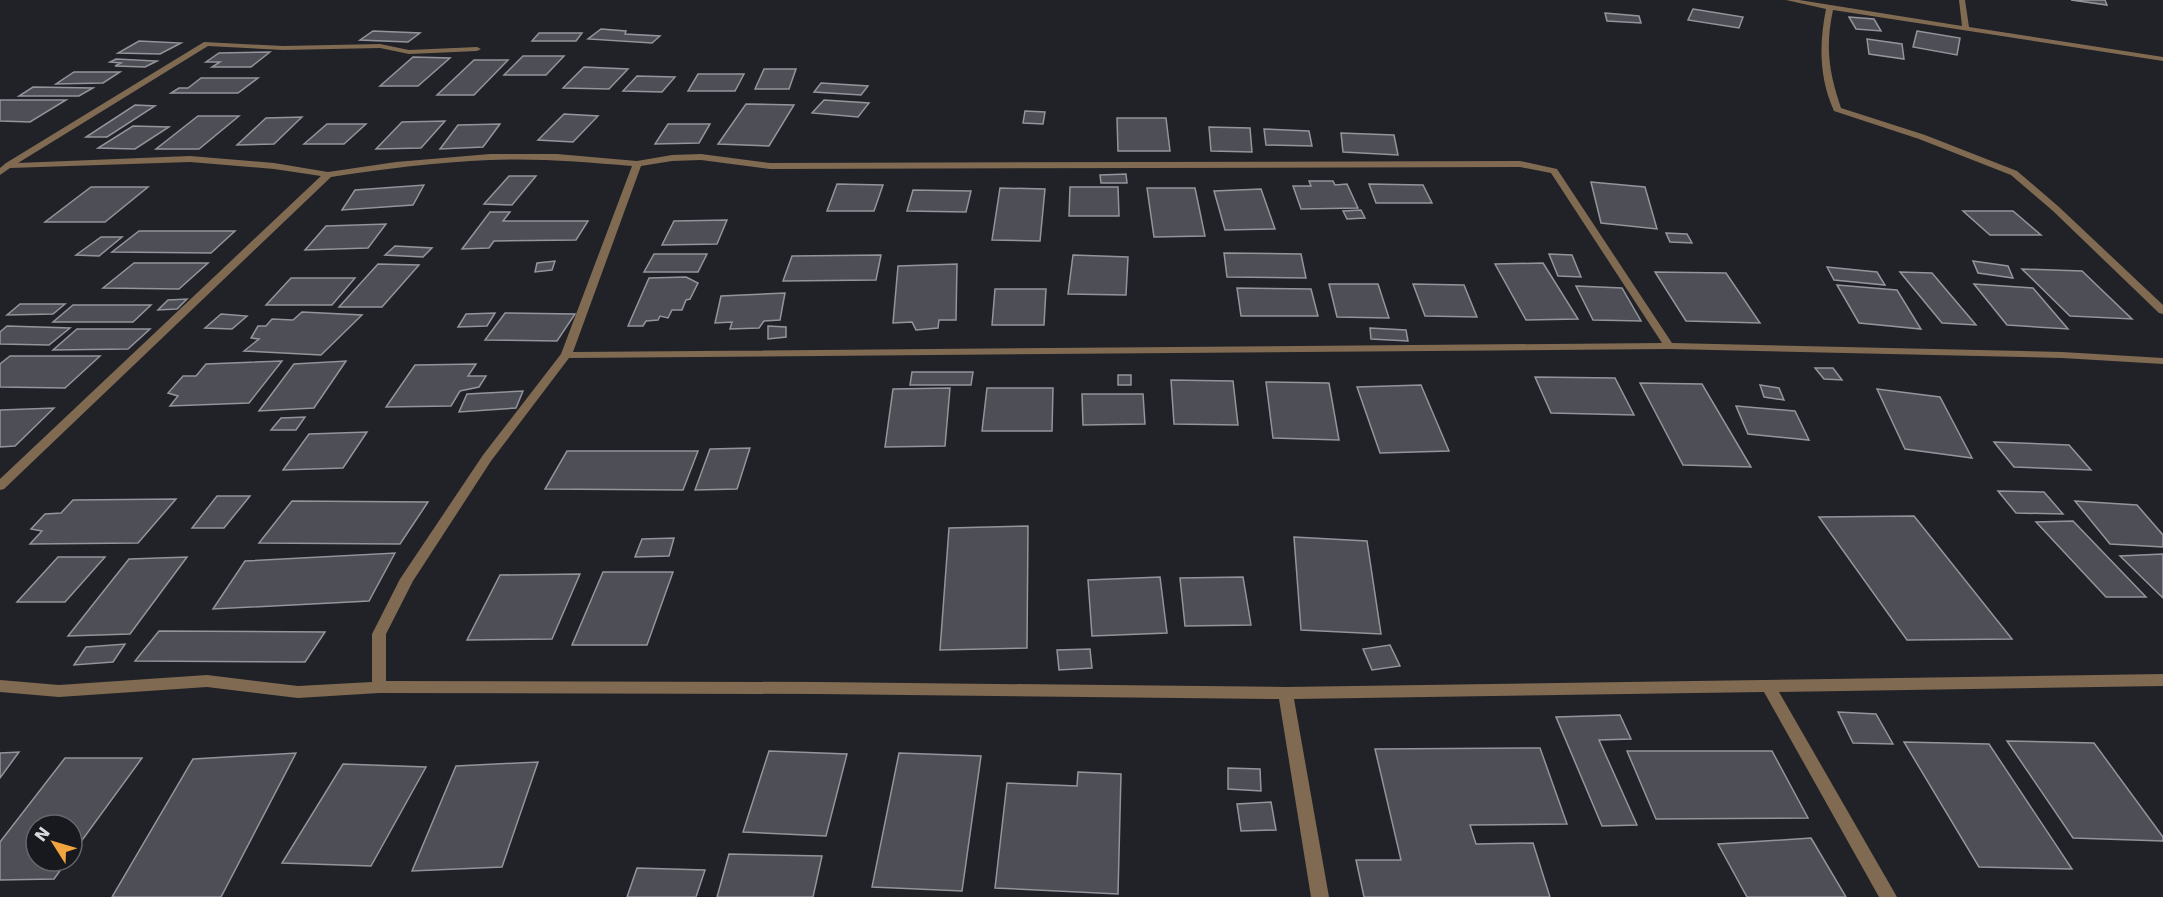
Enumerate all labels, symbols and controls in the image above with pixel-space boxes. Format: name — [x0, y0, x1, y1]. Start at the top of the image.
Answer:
north arrow — [24, 813, 84, 873]
text: N — [31, 823, 54, 845]

